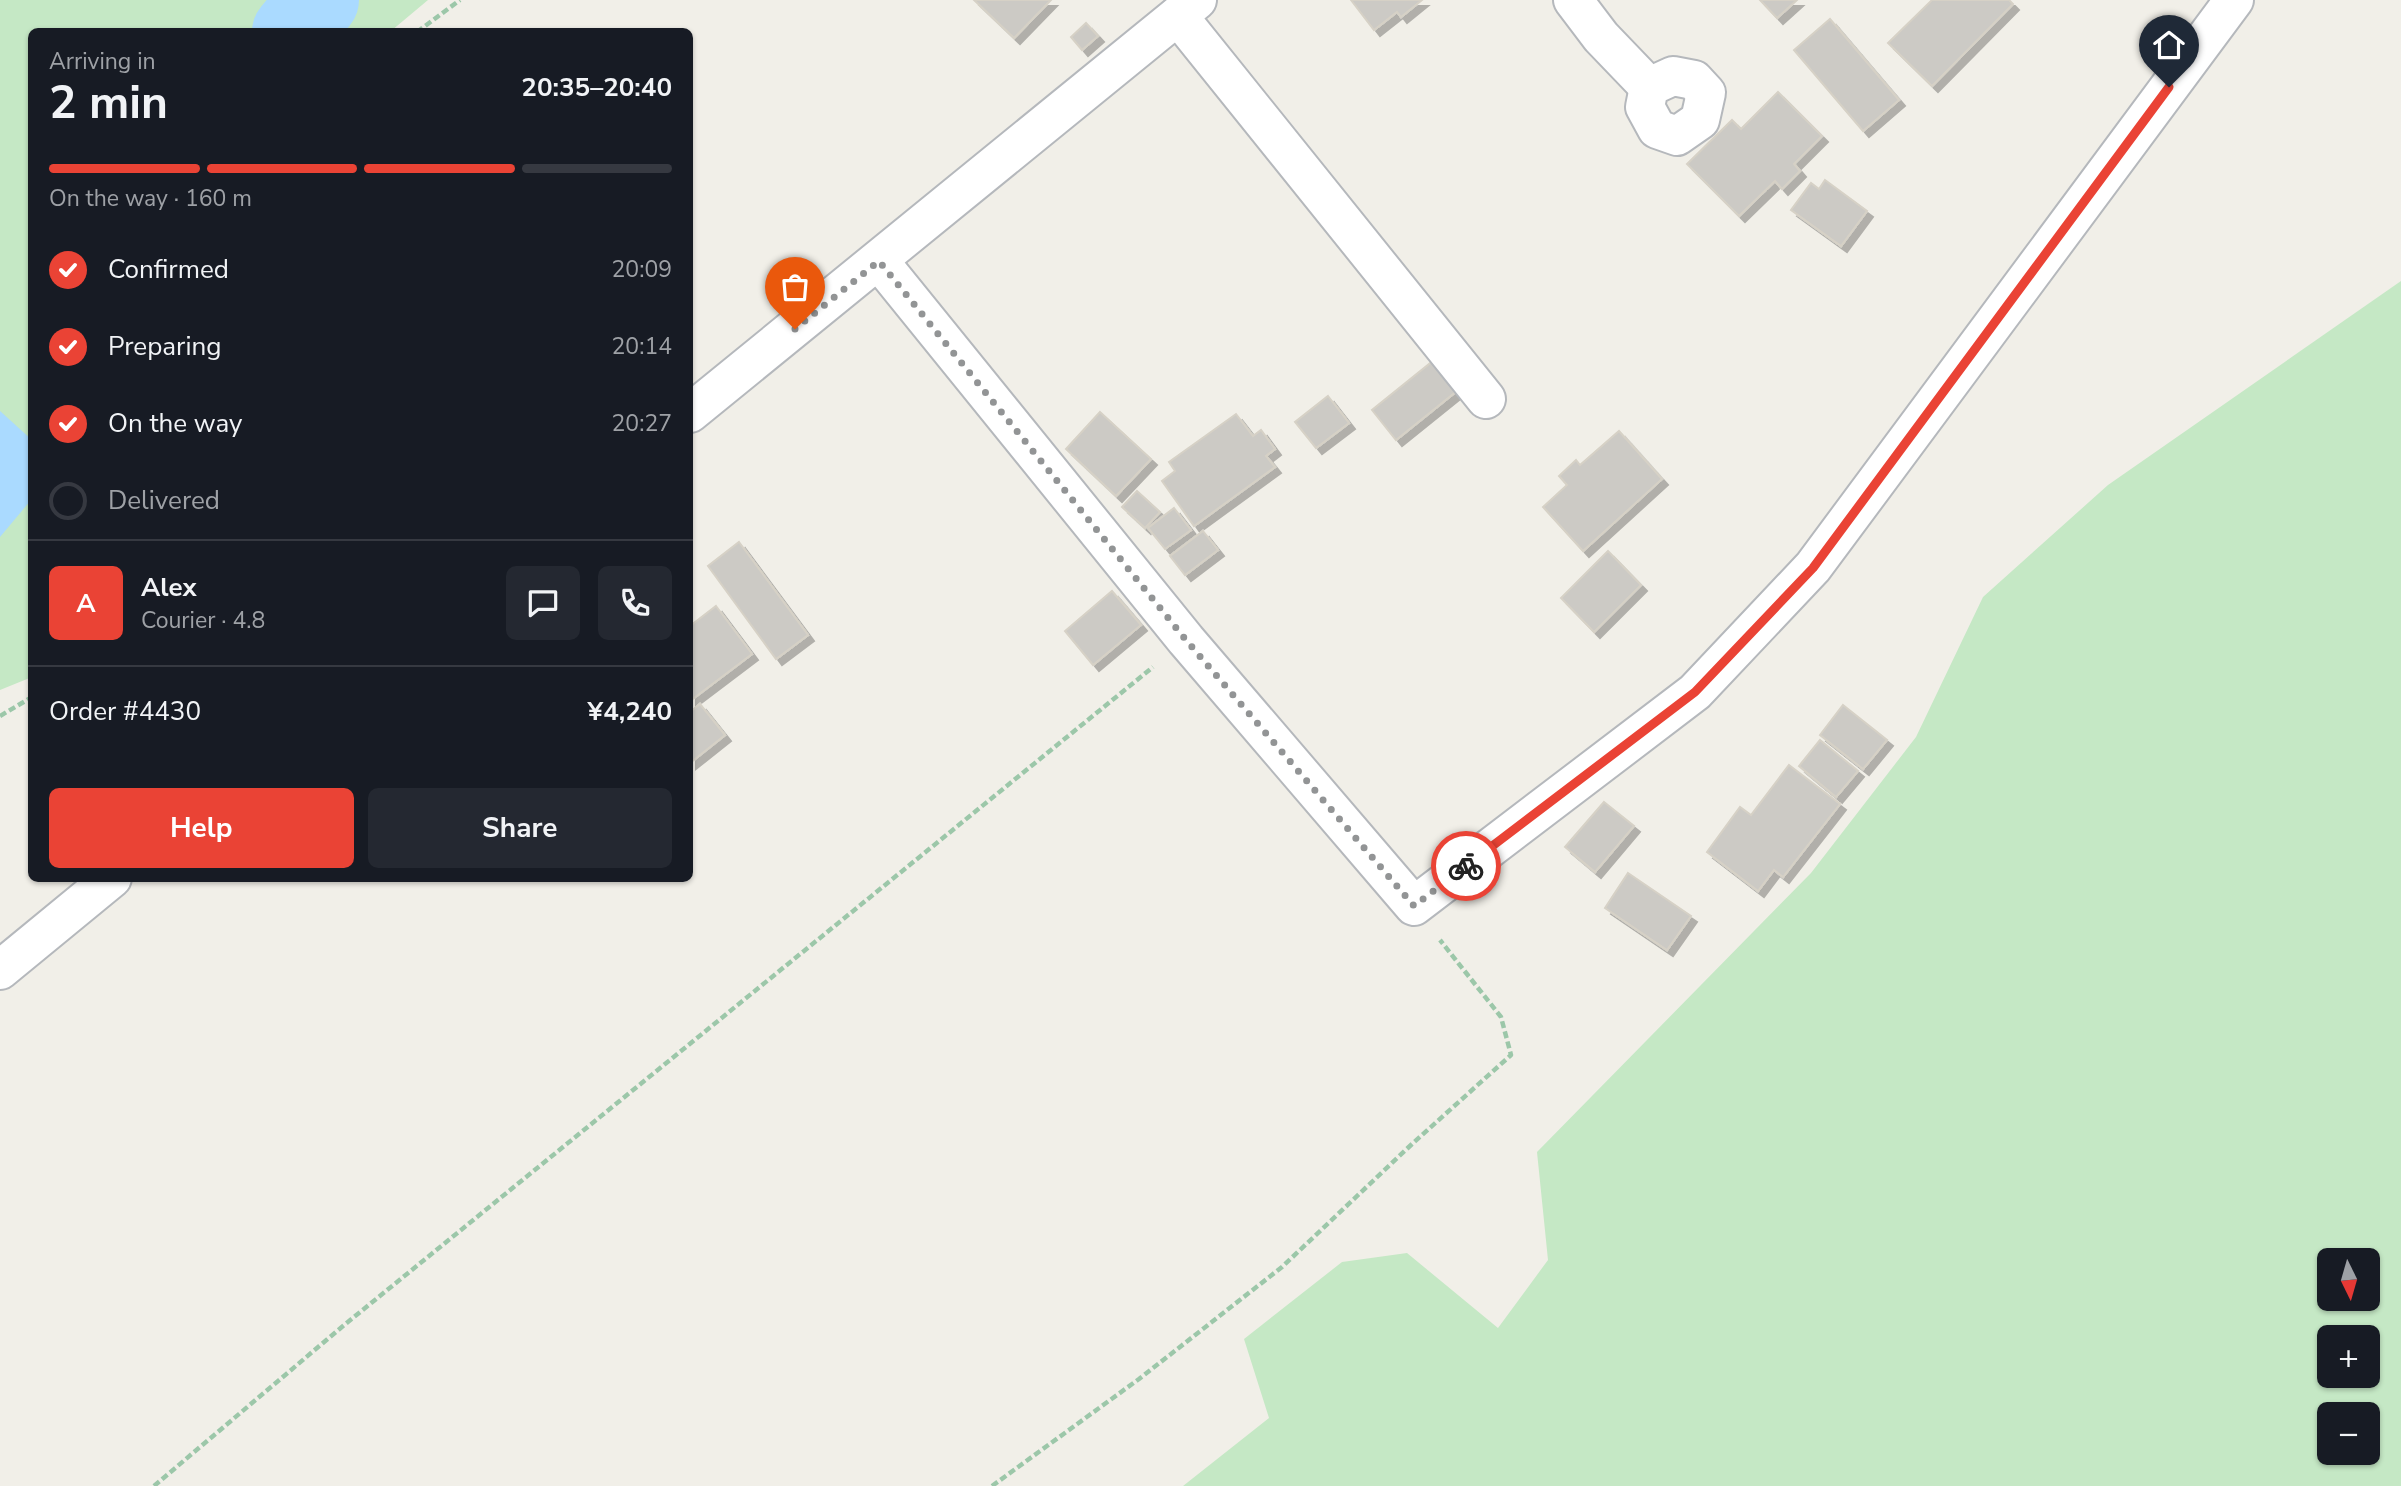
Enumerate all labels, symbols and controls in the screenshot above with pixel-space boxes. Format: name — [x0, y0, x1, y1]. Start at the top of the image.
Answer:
pin — [2139, 15, 2199, 87]
icon: home — [2150, 26, 2188, 64]
text: Arriving in — [49, 46, 156, 77]
text: 20:35–20:40 — [521, 70, 672, 105]
text: 2 min — [49, 71, 168, 134]
text: On the way · 160 m — [49, 183, 252, 214]
icon: check — [49, 251, 87, 289]
text: Confirmed — [108, 252, 229, 287]
text: 20:09 — [612, 254, 672, 285]
pin — [765, 257, 825, 329]
icon: bag — [776, 268, 814, 306]
icon: check — [49, 328, 87, 366]
text: Preparing — [108, 329, 221, 364]
text: 20:14 — [612, 331, 672, 362]
icon: check — [49, 405, 87, 443]
text: On the way — [108, 406, 242, 441]
text: 20:27 — [612, 408, 672, 439]
text: Delivered — [108, 483, 220, 518]
button: chat — [506, 566, 580, 640]
button: phone — [598, 566, 672, 640]
text: Alex — [141, 570, 197, 605]
text: A — [76, 586, 96, 621]
text: Courier · 4.8 — [141, 605, 265, 636]
text: Order #4430 — [49, 694, 201, 729]
text: ¥4,240 — [588, 694, 672, 729]
button: Help — [49, 788, 354, 868]
button: Share — [368, 788, 672, 868]
courier — [1431, 831, 1501, 901]
icon: bike — [1447, 847, 1485, 885]
north arrow — [2317, 1248, 2380, 1311]
map controls — [2317, 1248, 2380, 1465]
button: + — [2317, 1325, 2380, 1388]
button: − — [2317, 1402, 2380, 1465]

